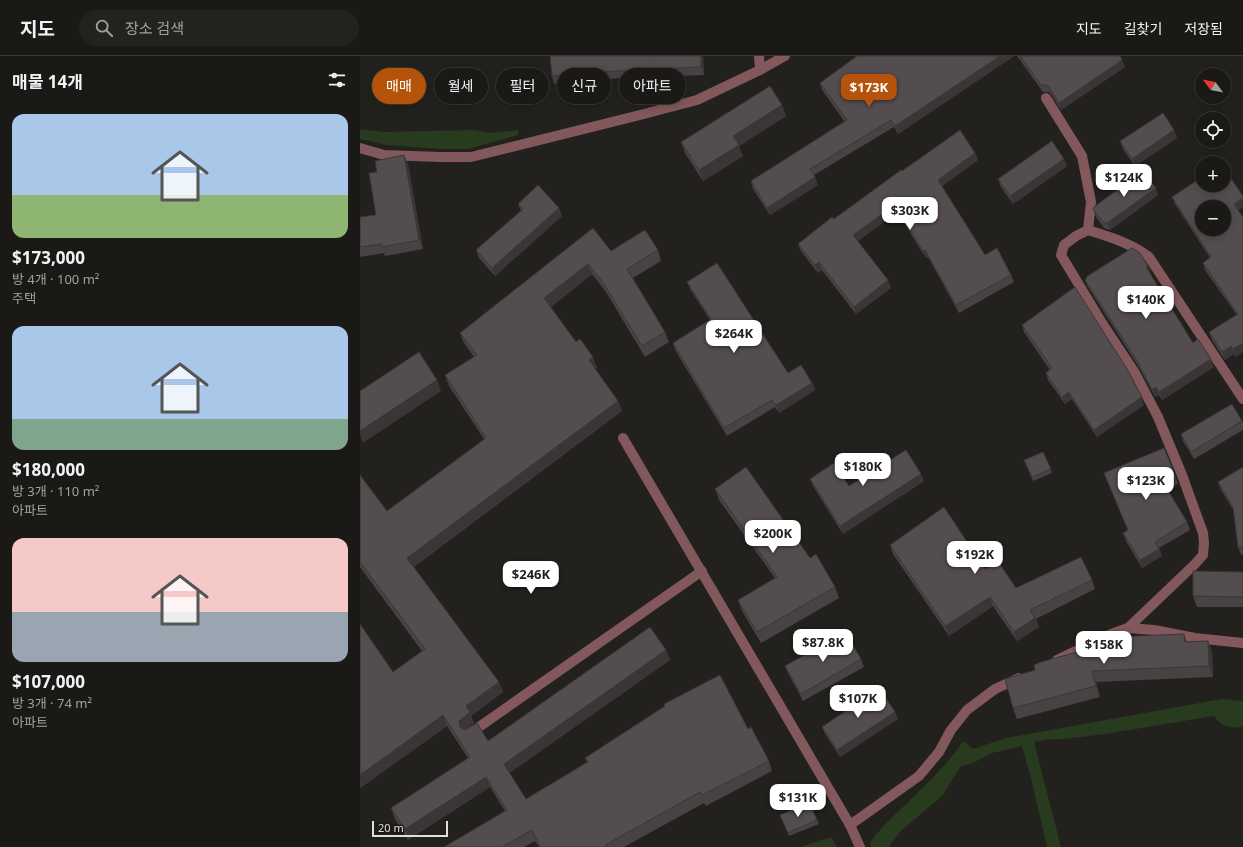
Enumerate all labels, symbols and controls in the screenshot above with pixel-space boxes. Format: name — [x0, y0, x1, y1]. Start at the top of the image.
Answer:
search box — [79, 10, 359, 46]
text: 지도 — [20, 16, 55, 42]
icon: search — [93, 17, 115, 39]
text: 장소 검색 — [125, 18, 184, 38]
text: 지도 — [1076, 19, 1102, 38]
text: 길찾기 — [1124, 19, 1162, 38]
text: 저장됨 — [1184, 19, 1223, 38]
chip: 매매 — [372, 68, 426, 104]
chip: 월세 — [434, 68, 488, 104]
chip: 필터 — [496, 68, 549, 104]
chip: 신규 — [557, 68, 611, 104]
chip: 아파트 — [619, 68, 686, 104]
north arrow — [1195, 68, 1231, 104]
map controls — [1195, 68, 1231, 236]
icon: filters — [326, 69, 348, 91]
text: 매물 14개 — [12, 70, 83, 93]
pin: $173K — [841, 74, 897, 108]
text: $173K — [850, 78, 888, 96]
button: locate — [1195, 112, 1231, 148]
icon: home — [144, 140, 216, 212]
button: + — [1195, 156, 1231, 192]
pin: $124K — [1096, 164, 1152, 198]
text: $124K — [1105, 168, 1143, 186]
pin: $303K — [882, 197, 938, 231]
button: − — [1195, 200, 1231, 236]
text: $303K — [891, 201, 929, 219]
text: $173,000 — [12, 246, 85, 269]
text: 방 4개 · 100 m² — [12, 270, 99, 288]
pin: $140K — [1118, 286, 1174, 320]
text: 주택 — [12, 289, 36, 307]
text: $140K — [1127, 290, 1165, 308]
pin: $264K — [706, 320, 762, 354]
text: $264K — [715, 324, 753, 342]
icon: home — [144, 352, 216, 424]
pin: $180K — [835, 453, 891, 487]
text: $180K — [844, 457, 882, 475]
text: $180,000 — [12, 458, 85, 481]
pin: $123K — [1118, 467, 1174, 501]
text: $123K — [1127, 471, 1165, 489]
text: 방 3개 · 110 m² — [12, 482, 99, 500]
text: 아파트 — [12, 501, 48, 519]
pin: $200K — [745, 520, 801, 554]
text: $200K — [754, 524, 792, 542]
pin: $192K — [947, 541, 1003, 575]
text: $192K — [956, 545, 994, 563]
pin: $246K — [503, 561, 559, 595]
icon: home — [144, 564, 216, 636]
text: $246K — [512, 565, 550, 583]
pin: $87.8K — [790, 629, 856, 663]
pin: $158K — [1076, 631, 1132, 665]
text: $87.8K — [802, 633, 844, 651]
text: $158K — [1085, 635, 1123, 653]
text: $107,000 — [12, 670, 85, 693]
pin: $107K — [830, 685, 886, 719]
text: $107K — [839, 689, 877, 707]
text: 방 3개 · 74 m² — [12, 694, 92, 712]
text: 아파트 — [12, 713, 48, 731]
pin: $131K — [770, 784, 826, 818]
text: $131K — [779, 788, 817, 806]
scale bar — [372, 819, 448, 838]
text: 20 m — [378, 820, 404, 835]

